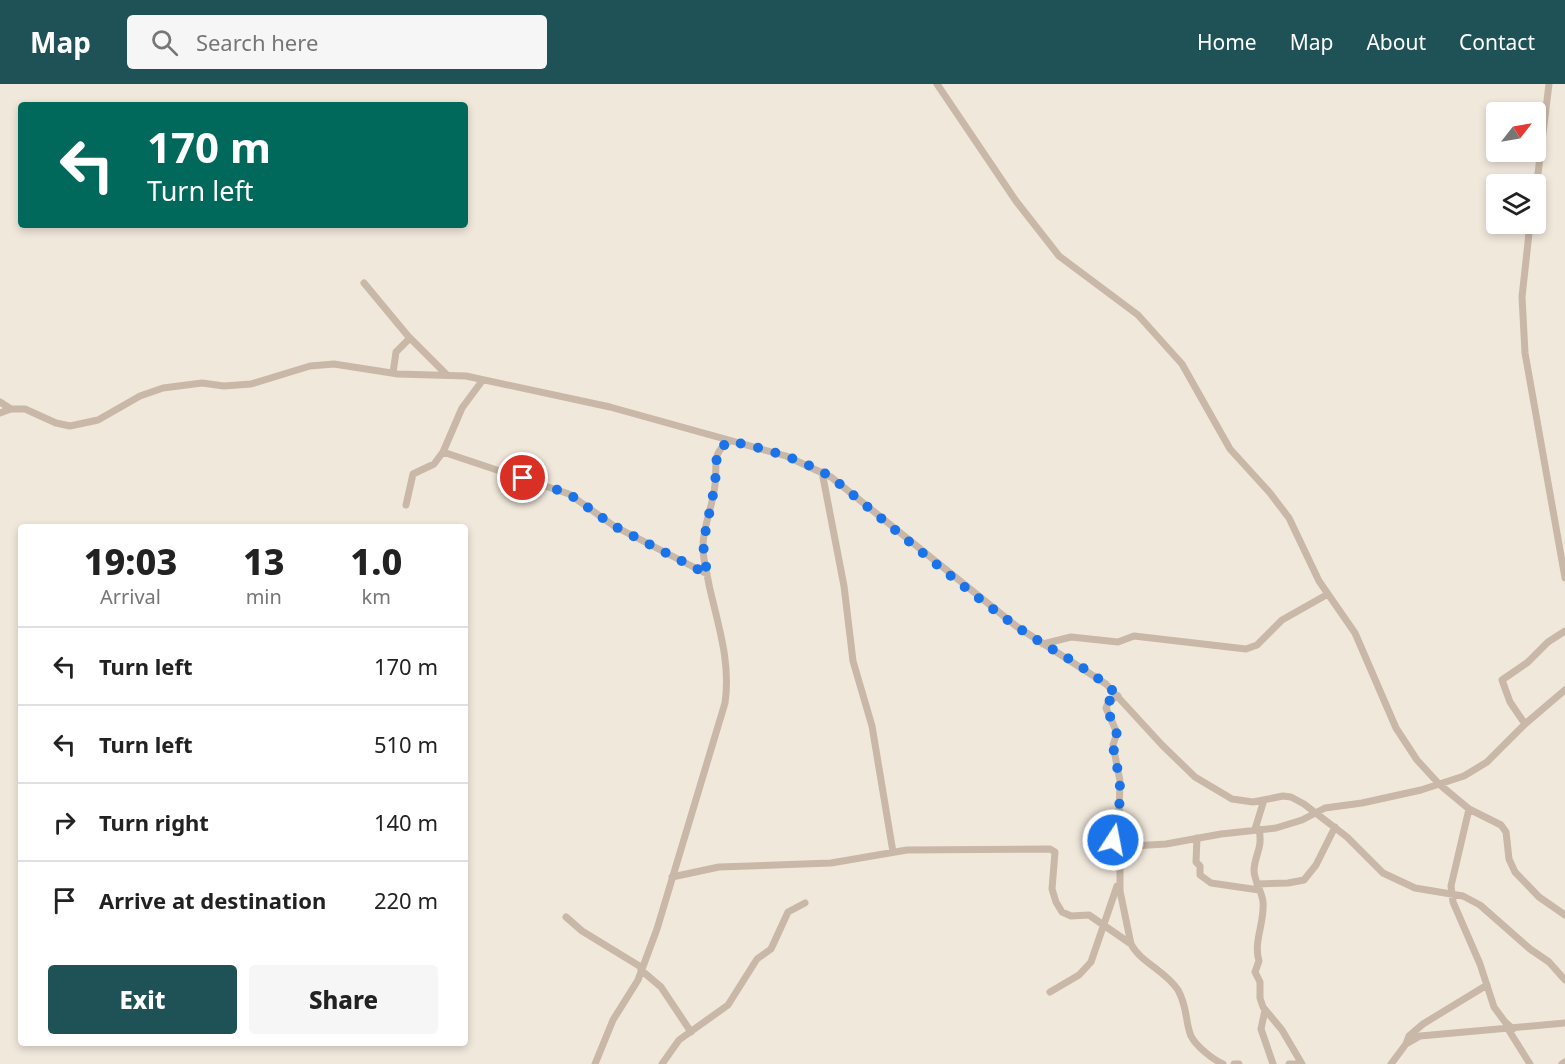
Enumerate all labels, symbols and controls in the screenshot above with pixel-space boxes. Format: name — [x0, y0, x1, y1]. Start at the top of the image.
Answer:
search box — [127, 15, 547, 69]
text: Map — [30, 23, 91, 61]
icon: search — [148, 26, 181, 59]
text: Search here — [196, 27, 318, 57]
text: Home — [1197, 28, 1257, 56]
text: Map — [1290, 28, 1333, 56]
text: About — [1366, 28, 1426, 56]
text: Contact — [1459, 28, 1535, 56]
north arrow — [1486, 102, 1546, 162]
map controls — [1486, 102, 1546, 234]
text: 170 m — [147, 118, 271, 175]
icon: left — [48, 126, 126, 204]
text: Turn left — [147, 172, 253, 209]
button: layers — [1486, 174, 1546, 234]
pin — [497, 452, 548, 503]
icon: arrive — [506, 461, 539, 494]
text: 19:03 — [84, 537, 177, 586]
text: 13 — [243, 537, 285, 586]
text: 1.0 — [350, 537, 402, 586]
text: Arrival — [100, 583, 161, 610]
text: min — [246, 583, 282, 610]
text: km — [362, 583, 391, 610]
icon: left — [48, 650, 81, 683]
text: Turn left — [99, 651, 193, 681]
text: 170 m — [374, 651, 438, 681]
icon: left — [48, 728, 81, 761]
text: Turn left — [99, 729, 193, 759]
text: 510 m — [374, 729, 438, 759]
icon: right — [48, 806, 81, 839]
text: Turn right — [99, 807, 209, 837]
text: 140 m — [374, 807, 438, 837]
position arrow — [1081, 808, 1145, 872]
icon: arrive — [48, 884, 81, 917]
text: Arrive at destination — [99, 885, 326, 915]
text: 220 m — [374, 885, 438, 915]
button: Exit — [48, 965, 237, 1034]
button: Share — [249, 965, 438, 1034]

